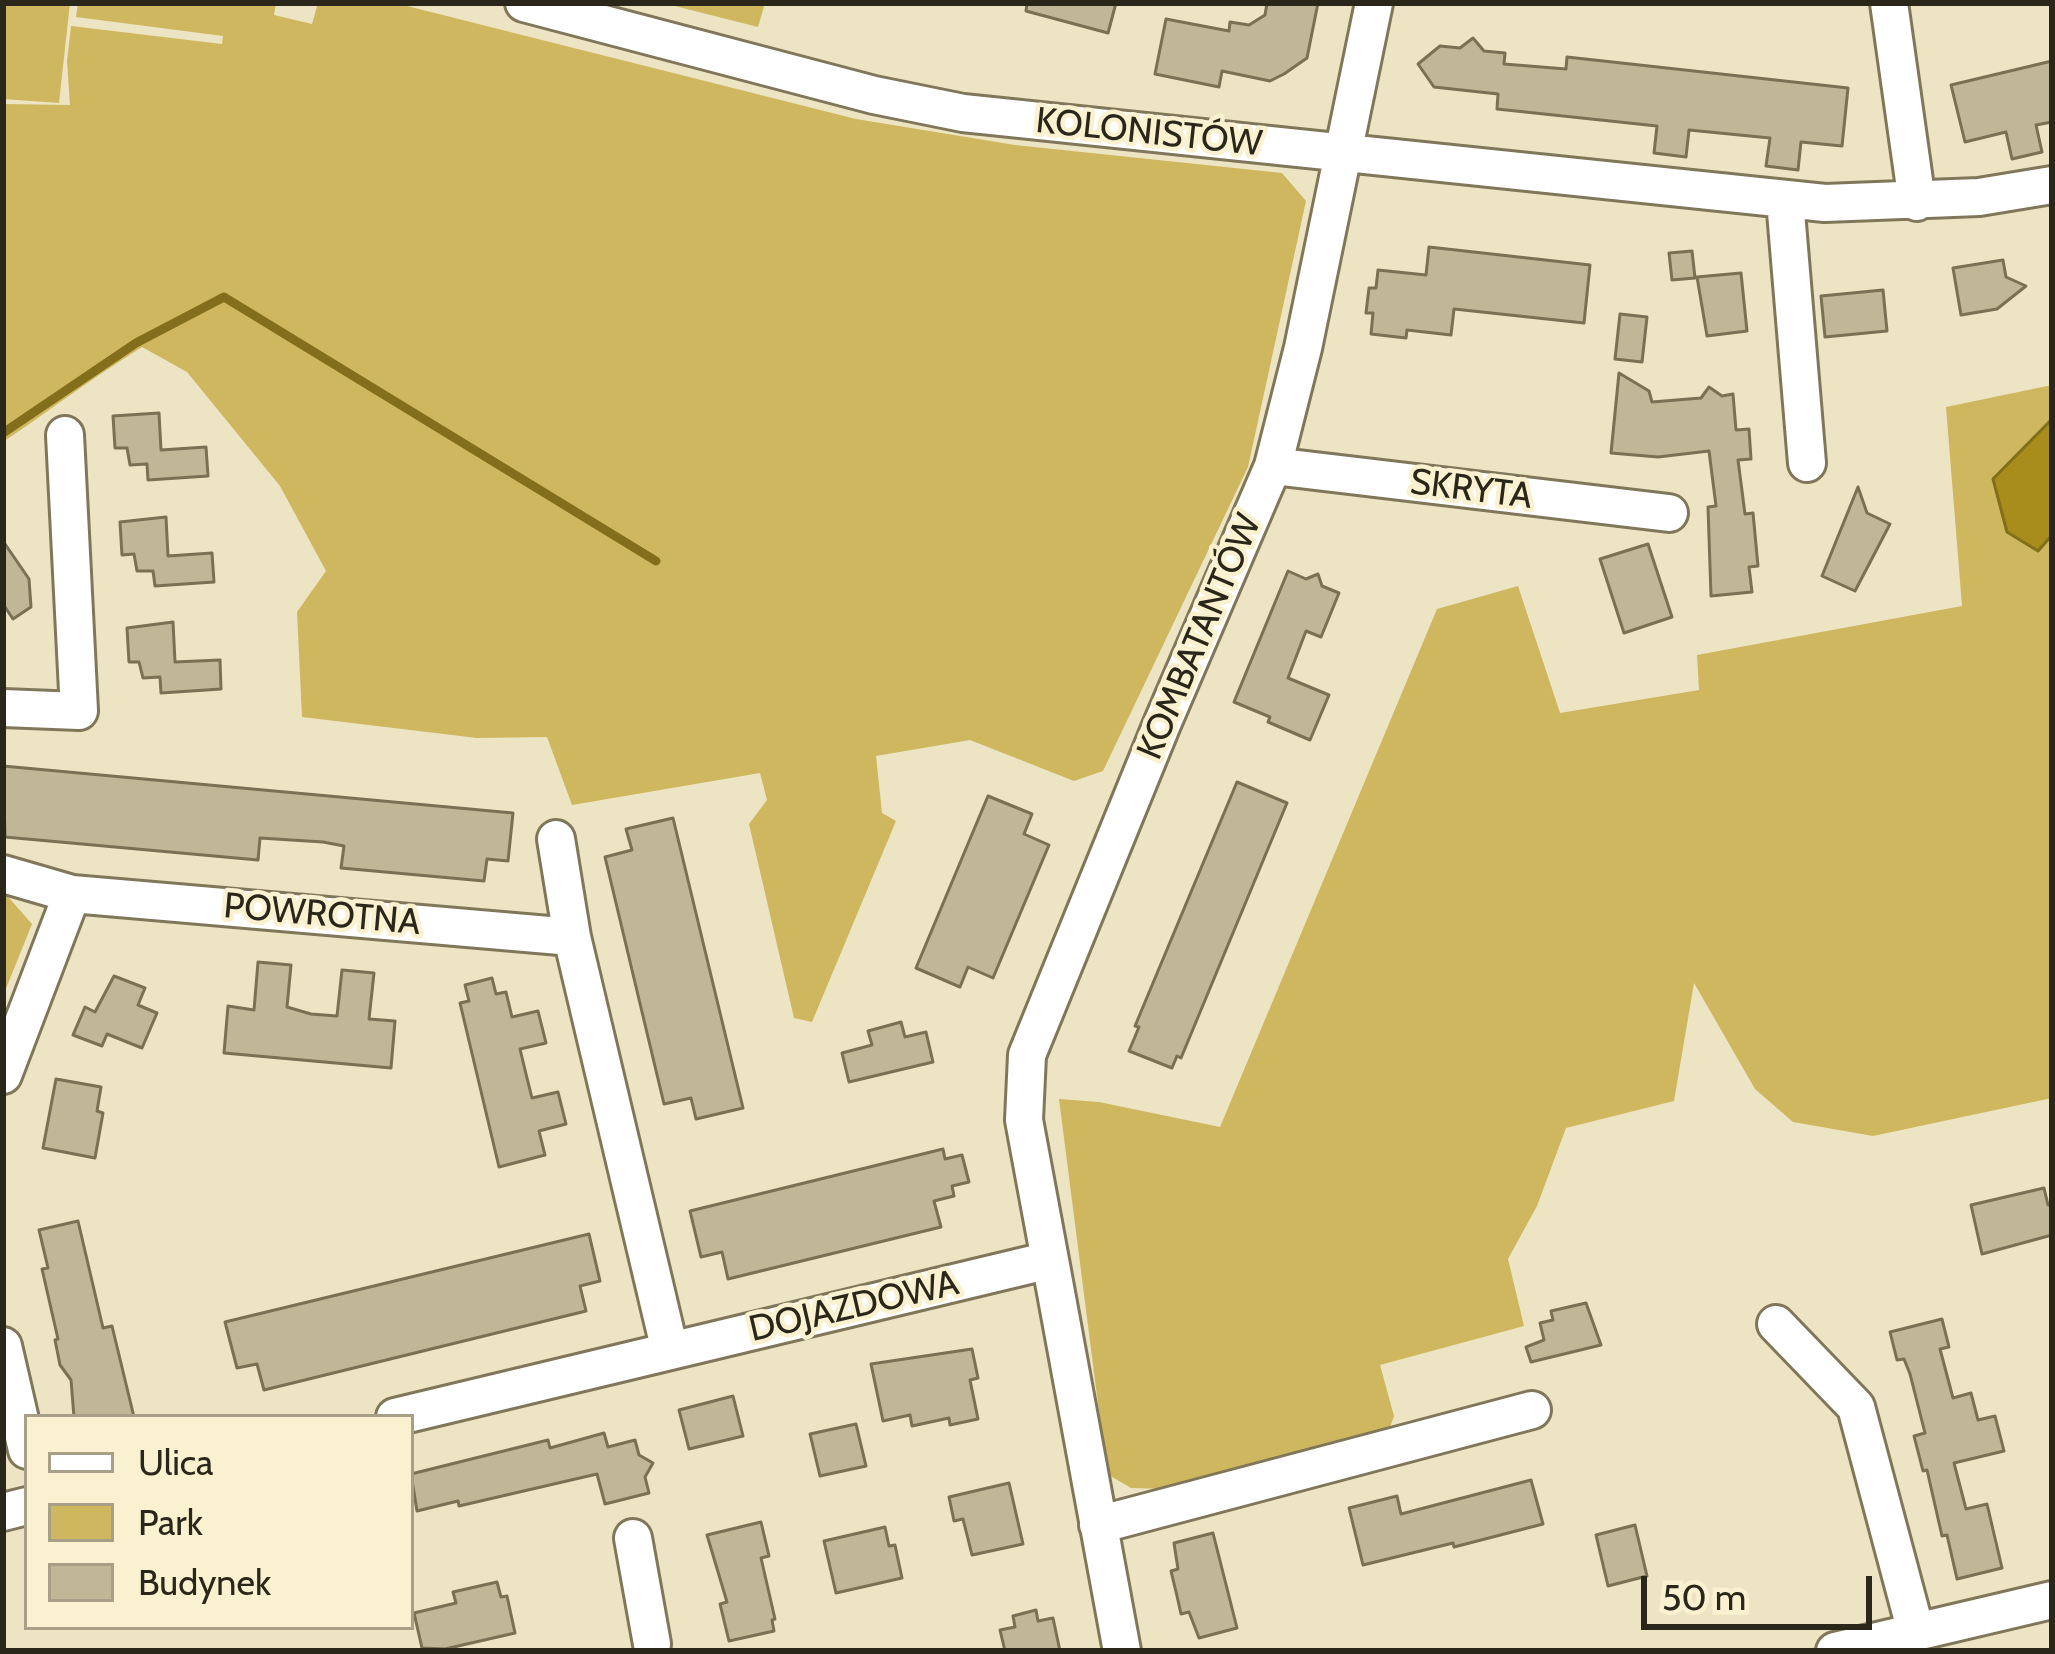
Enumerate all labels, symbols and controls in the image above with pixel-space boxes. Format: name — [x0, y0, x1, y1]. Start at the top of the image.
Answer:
street label: KOLONISTÓW — [1034, 100, 1264, 166]
street label: SKRYTA — [1408, 461, 1534, 519]
street label: KOMBATANTÓW — [1129, 508, 1271, 766]
street label: POWROTNA — [222, 885, 422, 945]
street label: DOJAZDOWA — [745, 1262, 963, 1352]
legend — [24, 1414, 414, 1630]
text: Ulica — [138, 1440, 213, 1484]
text: Park — [138, 1500, 203, 1544]
scale bar — [1647, 1552, 1878, 1626]
text: Budynek — [138, 1560, 271, 1604]
text: 50 m — [1662, 1575, 1746, 1619]

